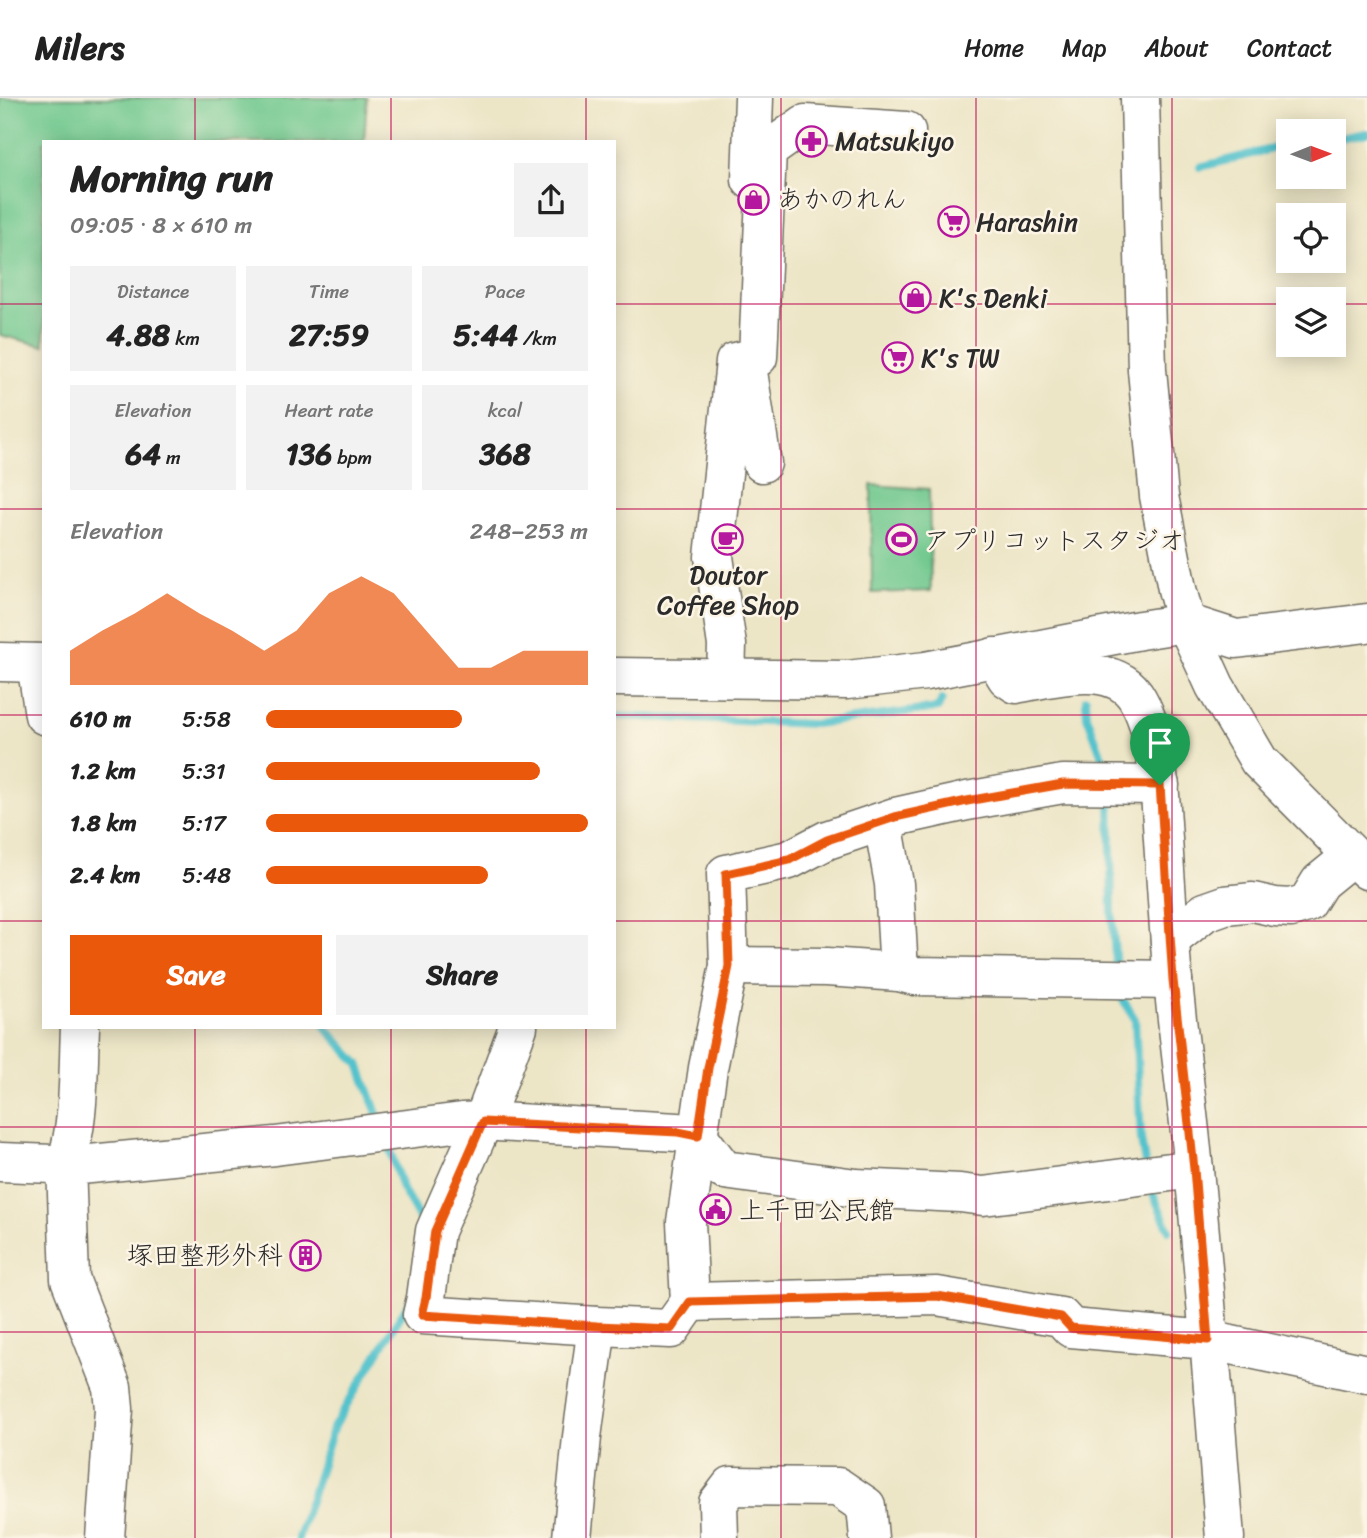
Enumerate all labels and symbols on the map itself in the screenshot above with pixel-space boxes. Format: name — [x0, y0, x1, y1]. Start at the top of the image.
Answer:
place label: Matsukiyo — [835, 118, 954, 164]
north arrow — [1276, 119, 1346, 189]
pharmacy icon: Matsukiyo — [795, 124, 829, 158]
place label: あかのれん — [777, 176, 907, 222]
shop icon: あかのれん — [737, 182, 771, 216]
place label: Harashin — [976, 199, 1078, 245]
supermarket icon: Harashin — [936, 205, 970, 239]
place label: K's Denki — [939, 275, 1048, 321]
shop icon: K's Denki — [899, 281, 933, 315]
place label: K's TW — [921, 335, 1000, 381]
supermarket icon: K's TW — [881, 341, 915, 375]
place label: アプリコットスタジオ — [924, 517, 1185, 563]
cafe icon: Doutor Coffee Shop — [711, 523, 745, 557]
sports icon: アプリコットスタジオ — [884, 523, 918, 557]
place label: Doutor Coffee Shop — [657, 552, 799, 628]
pin — [1130, 713, 1190, 785]
place label: 上千田公民館 — [739, 1187, 895, 1233]
public building icon: 上千田公民館 — [699, 1193, 733, 1227]
place label: 塚田整形外科 — [127, 1232, 283, 1278]
building icon: 塚田整形外科 — [289, 1238, 323, 1272]

